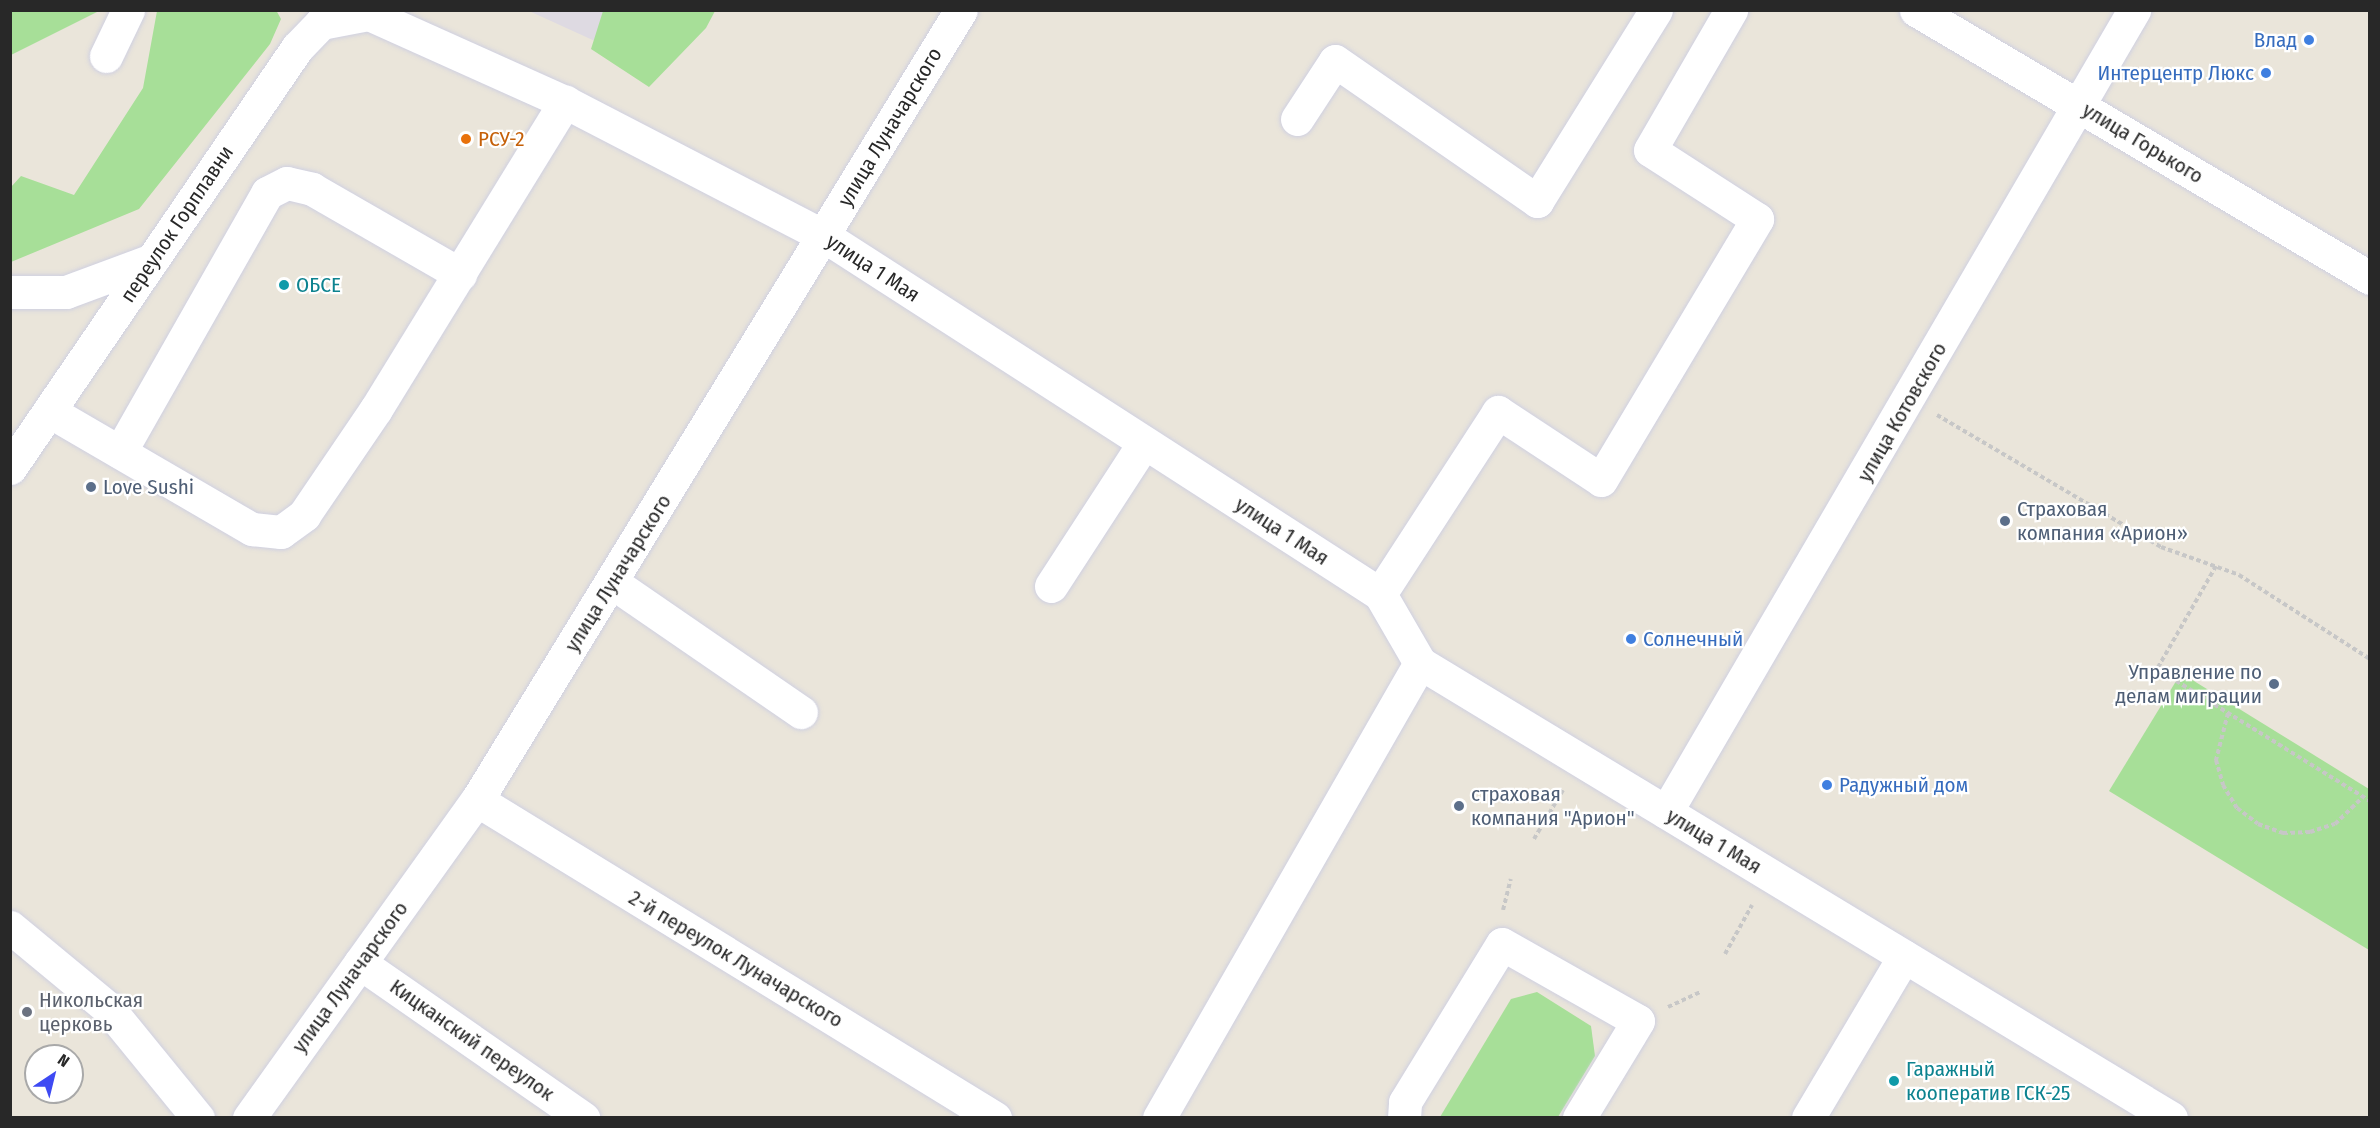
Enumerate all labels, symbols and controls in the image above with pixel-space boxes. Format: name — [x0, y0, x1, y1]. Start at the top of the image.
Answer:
place label: Влад — [2254, 27, 2297, 53]
marker: Влад — [2302, 33, 2316, 47]
street label: улица Луначарского — [833, 43, 947, 211]
place label: Интерцентр Люкс — [2098, 60, 2254, 86]
marker: Интерцентр Люкс — [2259, 66, 2273, 80]
street label: улица Горького — [2078, 97, 2208, 189]
place label: РСУ-2 — [478, 126, 525, 152]
marker: РСУ-2 — [459, 132, 473, 146]
street label: переулок Горплавни — [115, 141, 239, 307]
street label: улица 1 Мая — [822, 228, 924, 308]
place label: ОБСЕ — [296, 272, 341, 298]
marker: ОБСЕ — [277, 278, 291, 292]
street label: улица Котовского — [1852, 338, 1952, 486]
place label: Love Sushi — [103, 474, 194, 500]
marker: Love Sushi — [84, 480, 98, 494]
street label: улица Луначарского — [559, 490, 677, 656]
street label: улица 1 Мая — [1231, 491, 1333, 571]
place label: Страховая компания «Арион» — [2017, 496, 2188, 546]
marker: Страховая компания «Арион» — [1998, 514, 2012, 528]
place label: Солнечный — [1643, 626, 1743, 652]
marker: Солнечный — [1624, 632, 1638, 646]
place label: Управление по делам миграции — [2115, 659, 2262, 709]
marker: Управление по делам миграции — [2267, 677, 2281, 691]
place label: Радужный дом — [1839, 772, 1968, 798]
marker: Радужный дом — [1820, 778, 1834, 792]
place label: страховая компания "Арион" — [1471, 781, 1635, 831]
marker: страховая компания "Арион" — [1452, 799, 1466, 813]
street label: улица 1 Мая — [1662, 803, 1766, 879]
street label: 2-й переулок Луначарского — [624, 885, 848, 1033]
street label: улица Луначарского — [287, 896, 413, 1058]
street label: Кицканский переулок — [385, 974, 559, 1106]
place label: Никольская церковь — [39, 987, 143, 1037]
marker: Никольская церковь — [20, 1005, 34, 1019]
north arrow — [24, 1044, 84, 1104]
text: N — [54, 1050, 73, 1071]
place label: Гаражный кооператив ГСК-25 — [1906, 1056, 2070, 1106]
marker: Гаражный кооператив ГСК-25 — [1887, 1074, 1901, 1088]

